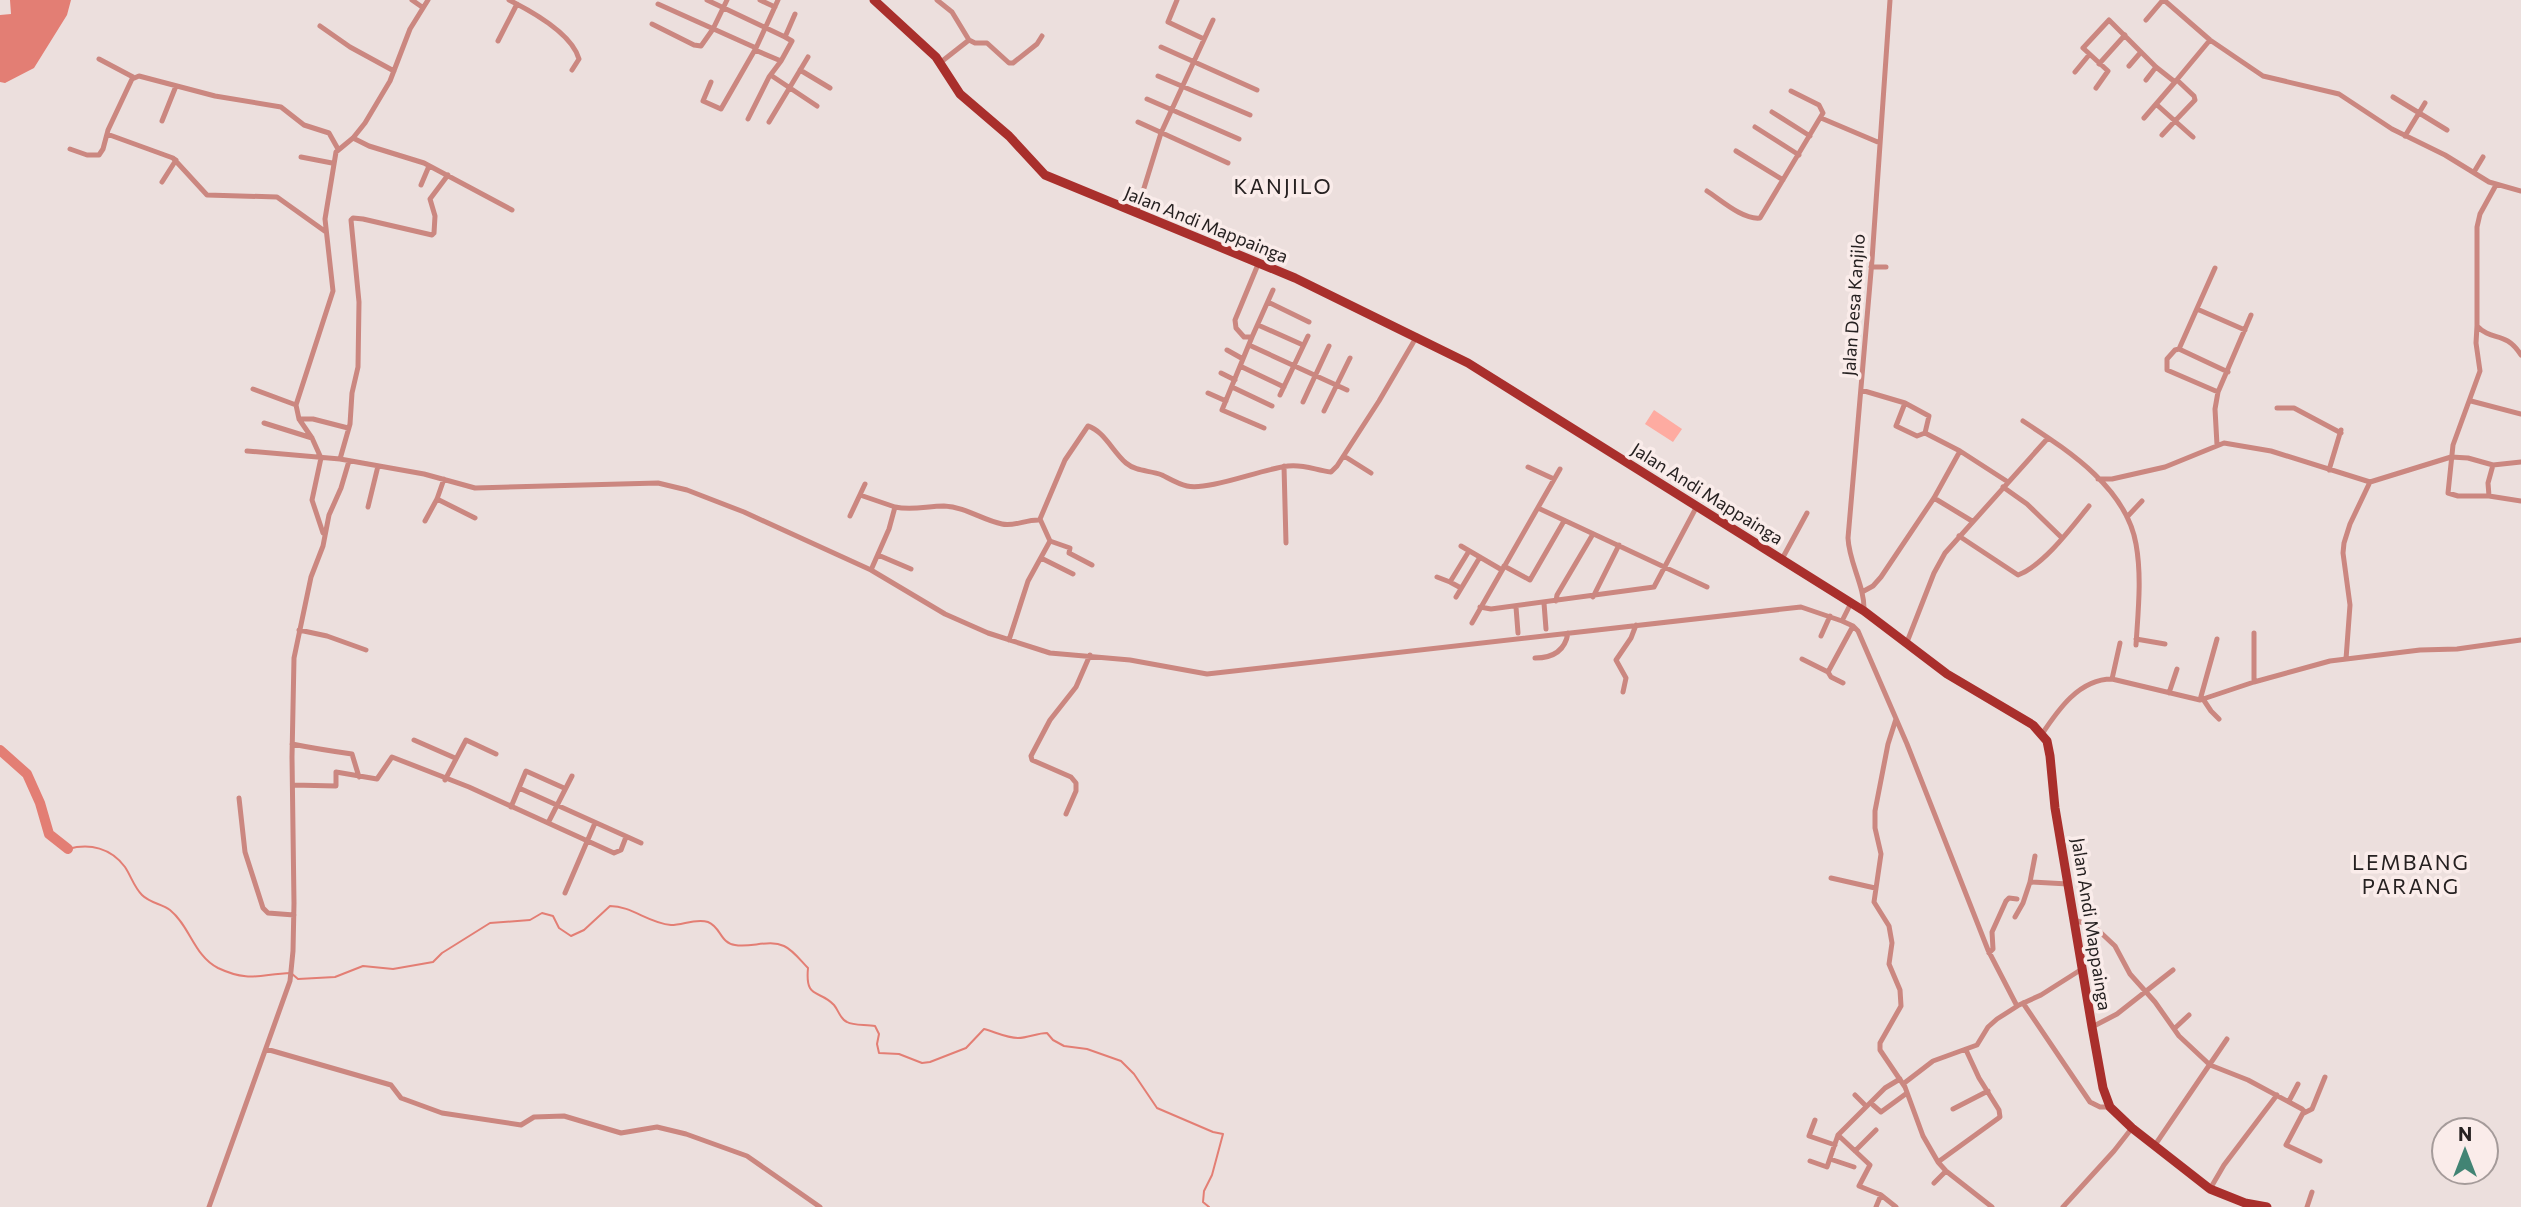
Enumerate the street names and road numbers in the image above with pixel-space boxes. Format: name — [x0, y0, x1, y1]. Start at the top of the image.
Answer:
street label: Jalan Andi Mappainga — [1121, 181, 1292, 267]
street label: Jalan Desa Kanjilo — [1837, 233, 1869, 377]
street label: Jalan Andi Mappainga — [1628, 438, 1787, 549]
street label: Jalan Andi Mappainga — [2067, 836, 2117, 1012]

